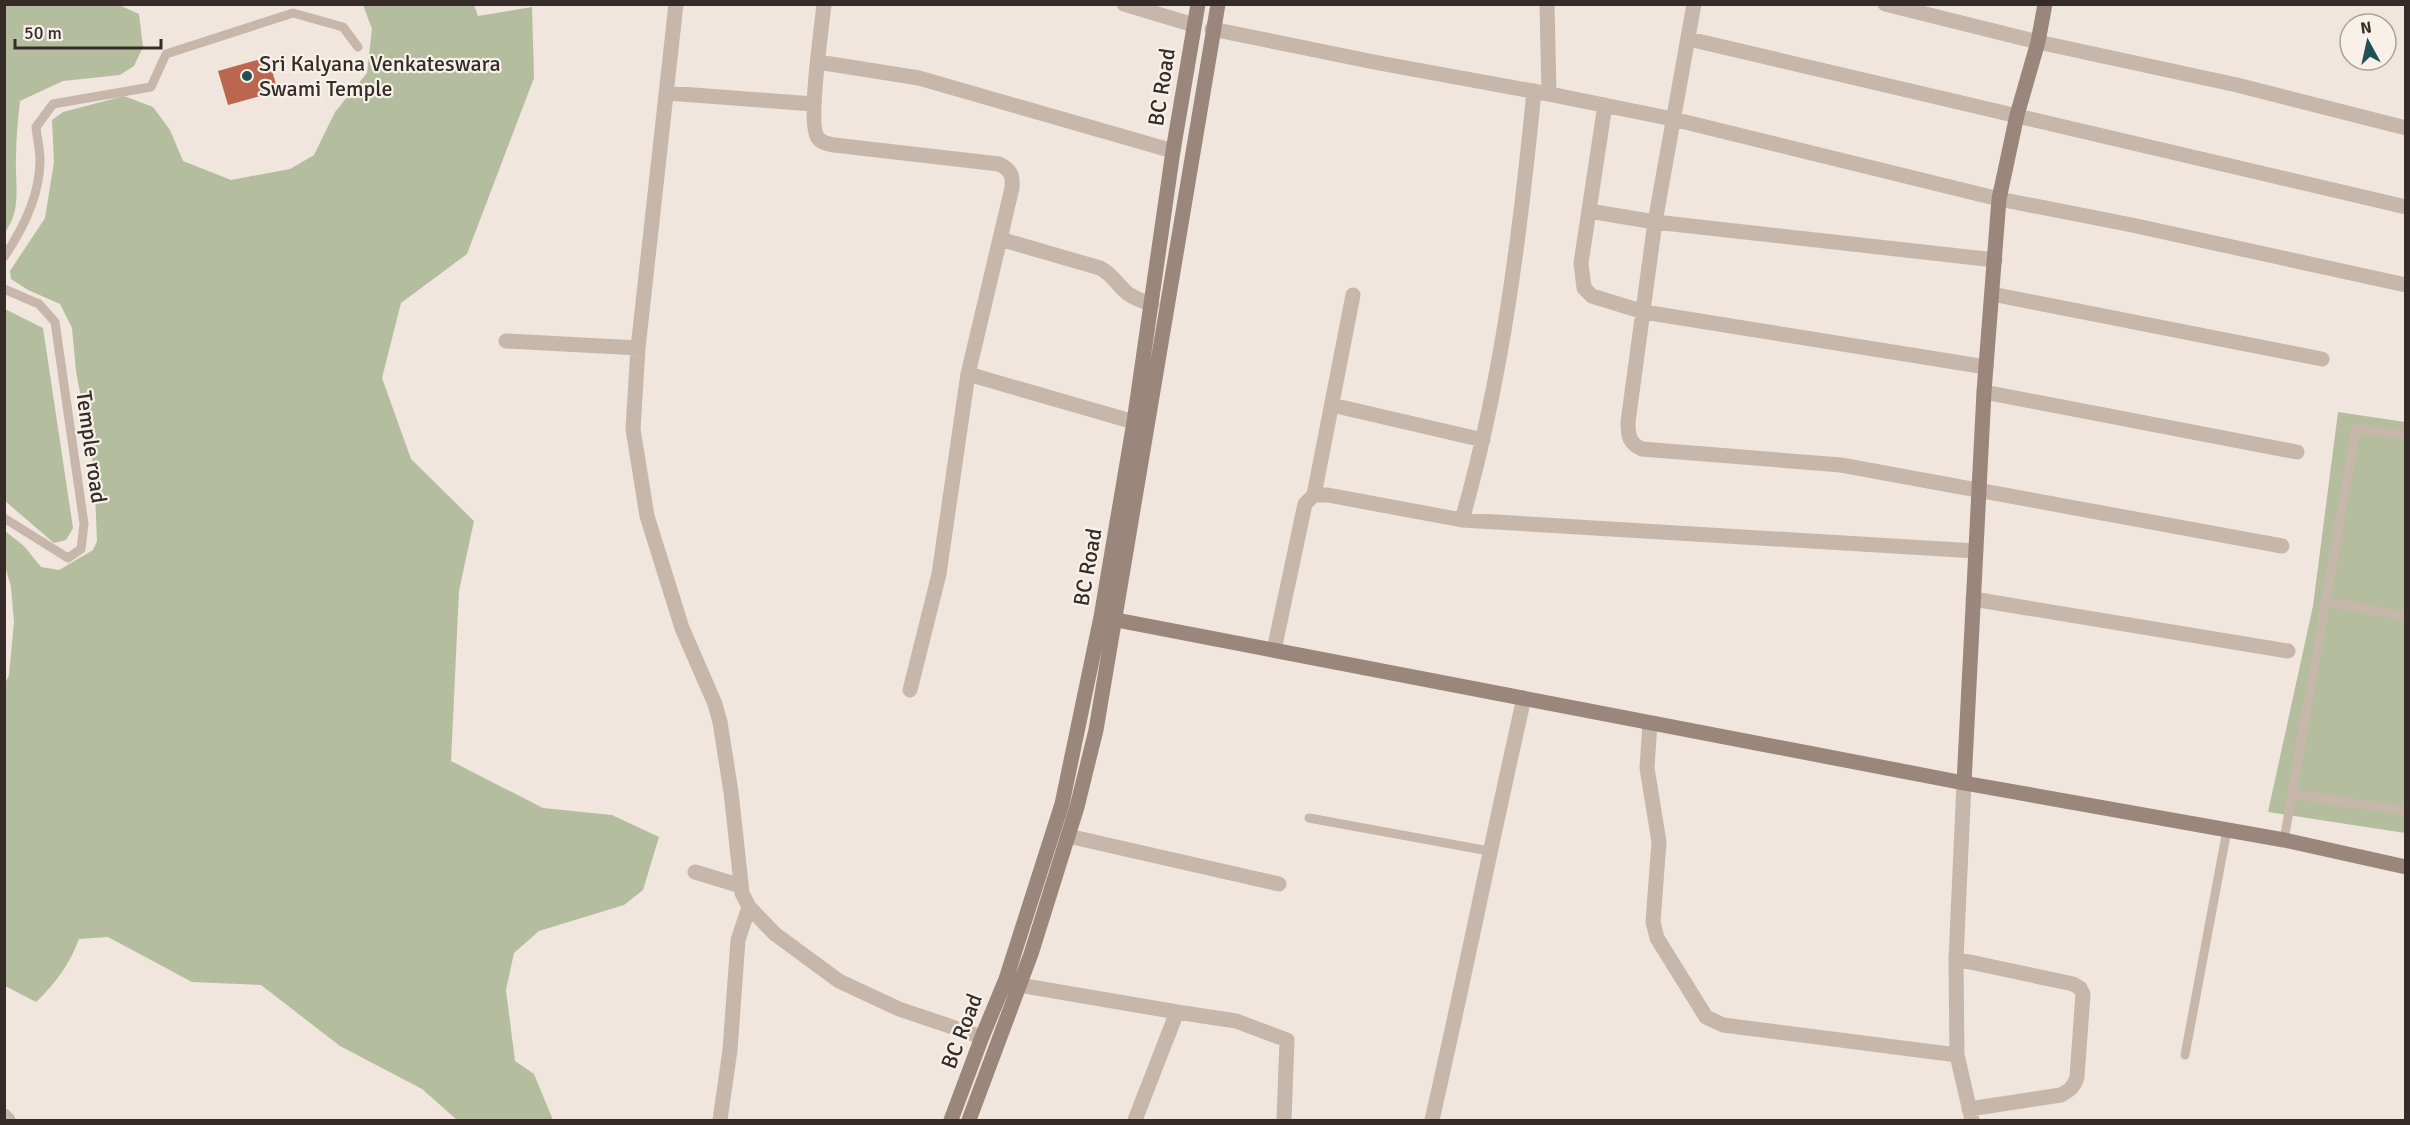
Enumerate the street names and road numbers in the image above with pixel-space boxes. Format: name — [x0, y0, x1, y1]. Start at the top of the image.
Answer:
street label: BC Road — [1142, 46, 1181, 128]
street label: Temple road — [70, 389, 113, 505]
street label: BC Road — [1067, 526, 1108, 608]
street label: BC Road — [935, 990, 988, 1073]

